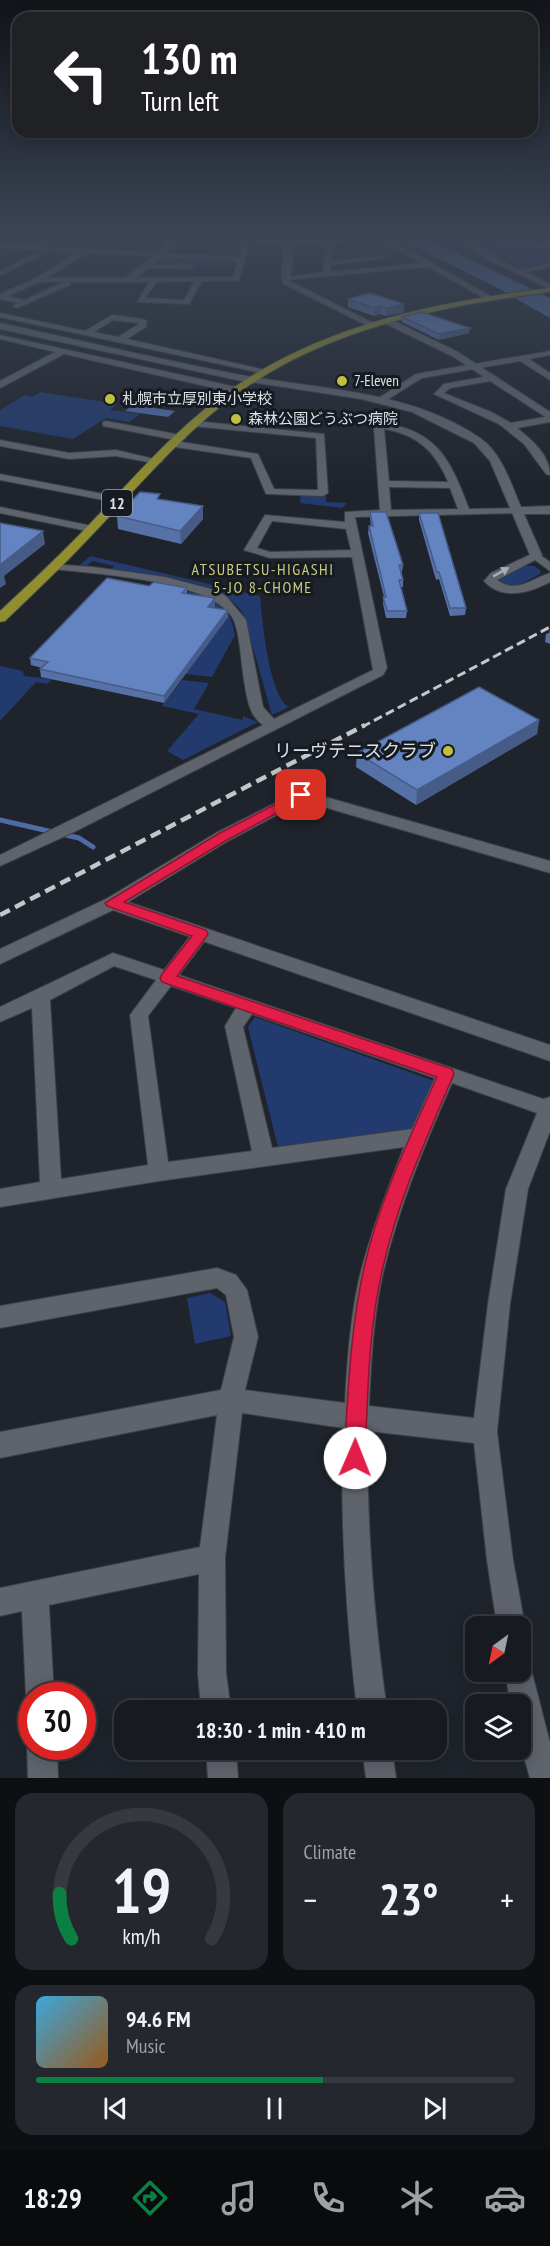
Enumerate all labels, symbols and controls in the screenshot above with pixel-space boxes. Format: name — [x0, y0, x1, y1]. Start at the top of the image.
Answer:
text: 130 m — [141, 31, 238, 86]
icon: left — [42, 36, 120, 114]
text: Turn left — [141, 84, 219, 118]
place label: 7-Eleven — [354, 371, 399, 390]
marker: 7-Eleven — [335, 374, 349, 388]
place label: 札幌市立厚別東小学校 — [122, 389, 272, 408]
marker: 札幌市立厚別東小学校 — [103, 392, 117, 406]
place label: 森林公園どうぶつ病院 — [248, 409, 398, 428]
marker: 森林公園どうぶつ病院 — [229, 412, 243, 426]
road number: 12 — [102, 490, 132, 516]
district label: ATSUBETSU-HIGASHI 5-JO 8-CHOME — [192, 559, 334, 597]
one-way arrow — [493, 567, 509, 578]
place label: リーヴテニスクラブ — [274, 739, 436, 762]
marker: リーヴテニスクラブ — [441, 744, 455, 758]
pin — [275, 769, 326, 820]
icon: arrive — [284, 778, 317, 811]
position arrow — [323, 1426, 387, 1490]
north arrow — [465, 1616, 531, 1682]
map controls — [465, 1616, 531, 1760]
speed limit sign: 30 — [18, 1682, 96, 1760]
button: layers — [465, 1694, 531, 1760]
text: 18:30 · 1 min · 410 m — [195, 1716, 366, 1744]
text: Climate — [304, 1839, 356, 1865]
text: 19 — [111, 1849, 171, 1930]
text: 23° — [379, 1869, 438, 1927]
text: − — [304, 1878, 317, 1921]
text: + — [500, 1878, 514, 1921]
text: km/h — [122, 1922, 160, 1950]
text: 94.6 FM — [126, 2005, 191, 2033]
text: Music — [126, 2033, 166, 2059]
icon: previous — [99, 2092, 132, 2125]
icon: pause — [258, 2092, 291, 2125]
icon: next — [418, 2092, 451, 2125]
icon: directions — [129, 2177, 171, 2219]
icon: music — [218, 2177, 260, 2219]
icon: phone — [307, 2177, 349, 2219]
icon: climate — [396, 2177, 438, 2219]
icon: car — [484, 2177, 526, 2219]
text: 18:29 — [23, 2181, 82, 2215]

